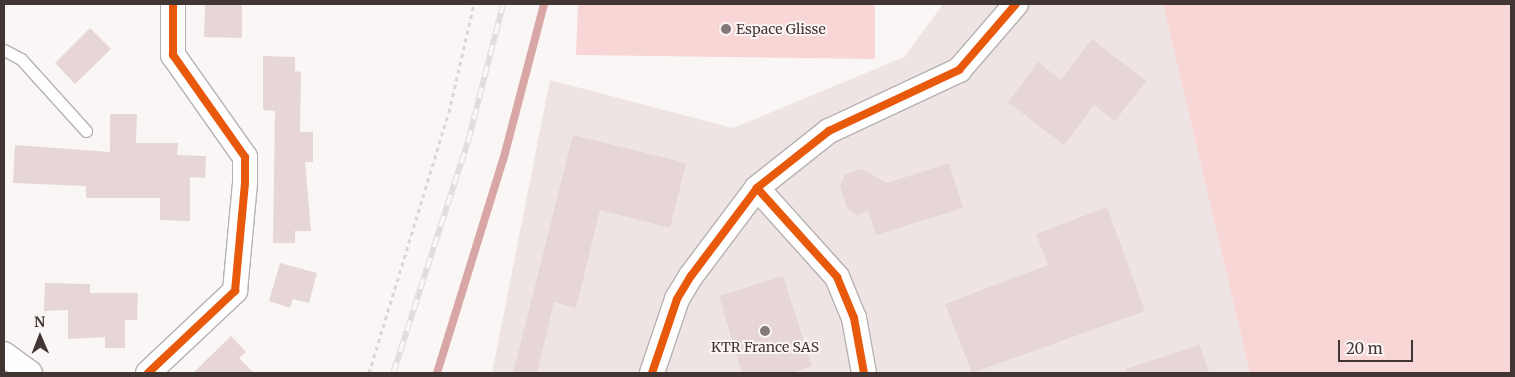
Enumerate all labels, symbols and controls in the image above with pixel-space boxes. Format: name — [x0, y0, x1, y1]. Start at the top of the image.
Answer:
place label: Espace Glisse — [736, 21, 826, 37]
marker: Espace Glisse — [720, 23, 732, 35]
north arrow — [15, 312, 65, 362]
text: N — [34, 313, 45, 331]
marker: KTR France SAS — [759, 325, 771, 337]
scale bar — [1340, 330, 1415, 362]
place label: KTR France SAS — [711, 339, 819, 355]
text: 20 m — [1346, 339, 1383, 358]

